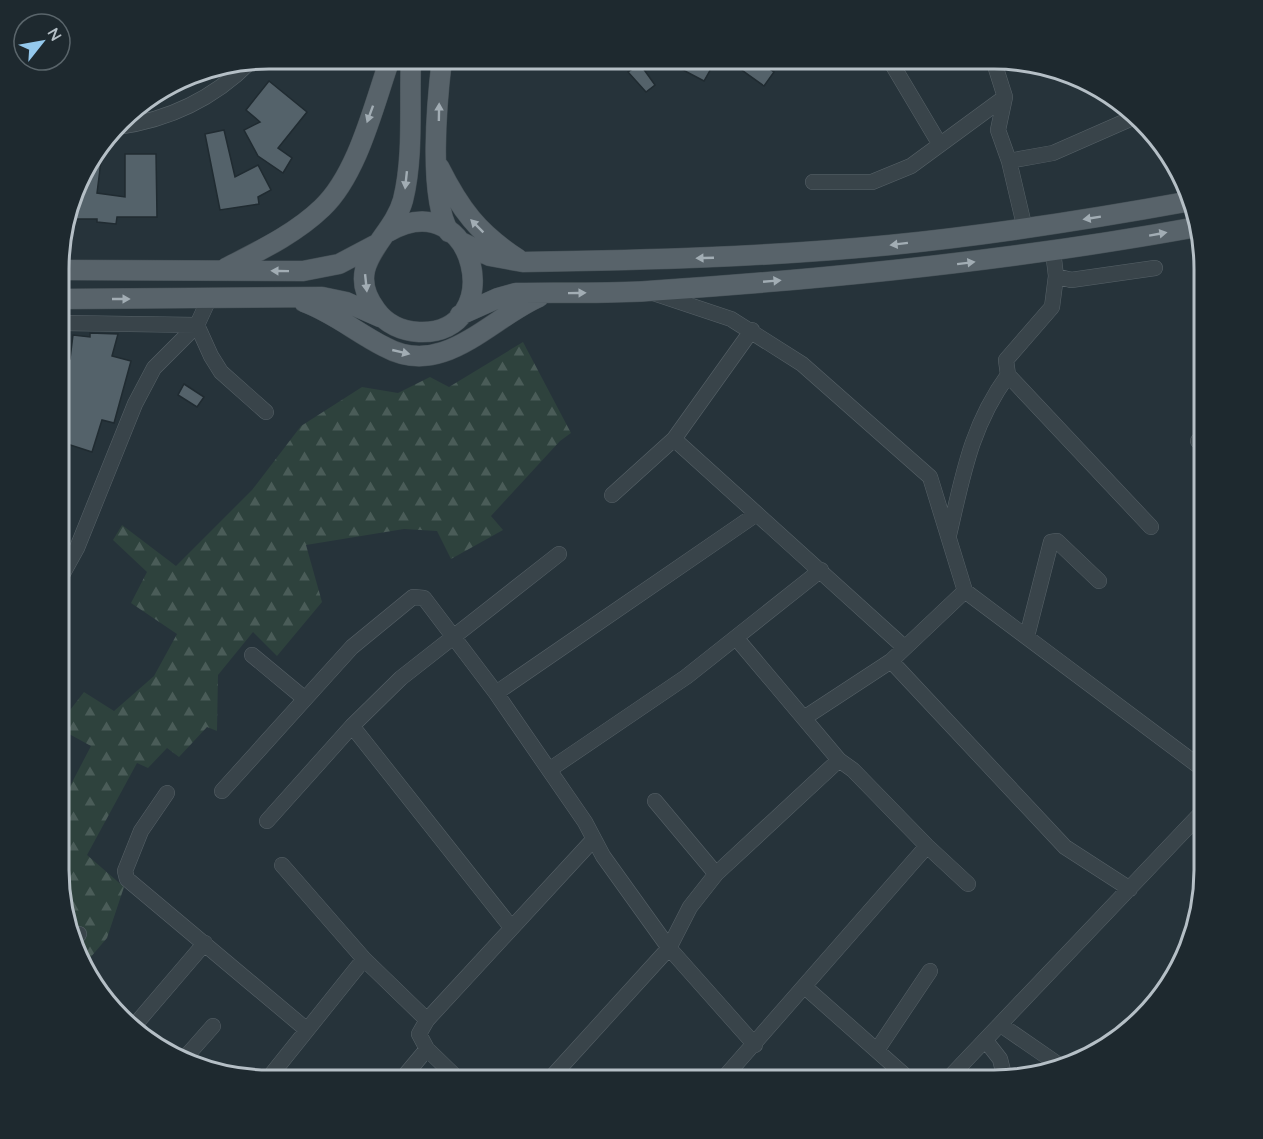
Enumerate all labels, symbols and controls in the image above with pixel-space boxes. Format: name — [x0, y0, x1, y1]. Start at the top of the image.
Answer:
north arrow — [12, 12, 72, 72]
text: N — [43, 24, 66, 44]
one-way arrow — [434, 103, 444, 122]
one-way arrow — [365, 105, 375, 123]
one-way arrow — [401, 171, 410, 190]
one-way arrow — [1083, 214, 1102, 223]
one-way arrow — [470, 220, 484, 234]
one-way arrow — [1149, 229, 1168, 238]
one-way arrow — [889, 239, 908, 249]
one-way arrow — [695, 253, 714, 262]
one-way arrow — [956, 258, 975, 267]
one-way arrow — [270, 266, 289, 276]
one-way arrow — [361, 274, 371, 293]
one-way arrow — [762, 276, 781, 286]
one-way arrow — [567, 288, 586, 298]
one-way arrow — [111, 294, 130, 304]
one-way arrow — [391, 348, 410, 358]

